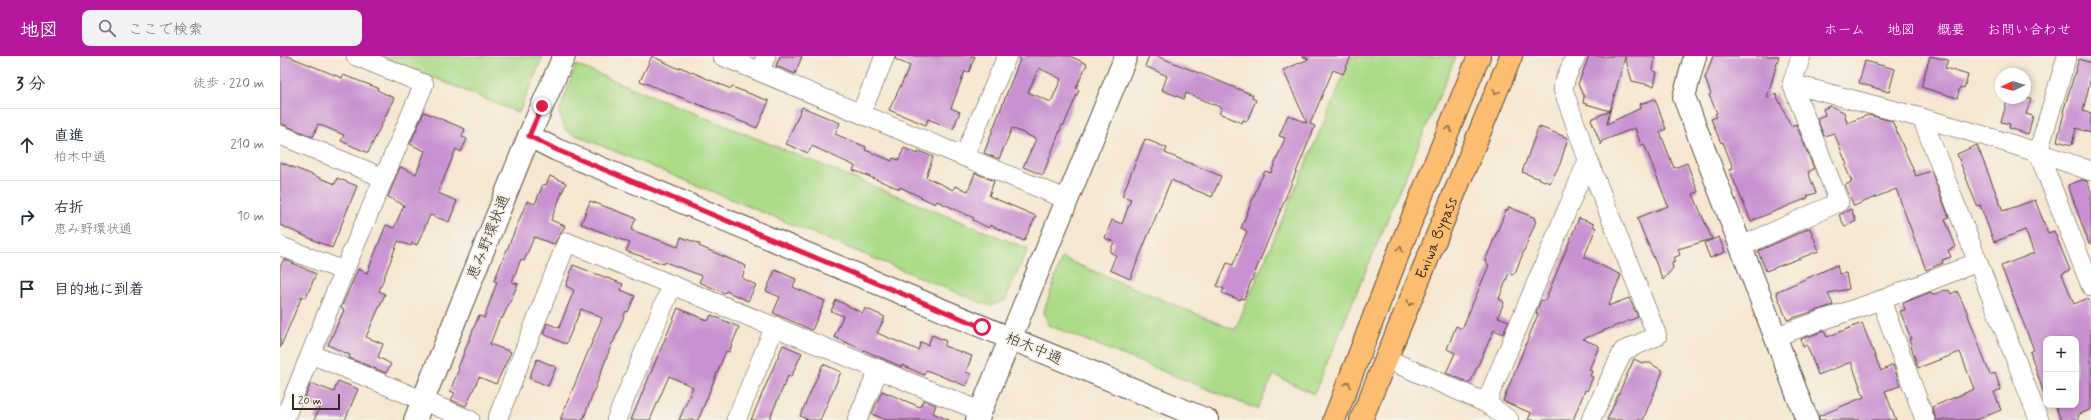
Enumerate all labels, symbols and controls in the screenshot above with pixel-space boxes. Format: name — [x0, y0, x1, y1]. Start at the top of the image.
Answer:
search box — [82, 10, 362, 46]
icon: search — [96, 17, 118, 39]
text: 地図 — [20, 18, 58, 43]
text: ここで検索 — [128, 20, 203, 40]
text: ホーム — [1824, 21, 1865, 39]
text: 地図 — [1887, 21, 1915, 39]
text: 概要 — [1937, 21, 1965, 39]
text: お問い合わせ — [1987, 21, 2071, 39]
north arrow — [1995, 68, 2031, 104]
text: 3 分 — [16, 73, 45, 95]
text: 徒歩 · 220 m — [193, 75, 264, 92]
one-way arrow — [1493, 89, 1501, 96]
route end — [533, 97, 551, 115]
text: 直進 — [54, 126, 84, 146]
one-way arrow — [1445, 126, 1453, 133]
icon: ahead — [16, 134, 38, 156]
text: 210 m — [230, 136, 264, 153]
text: 柏木中通 — [54, 149, 106, 166]
street label: 恵み野環状通 — [463, 192, 515, 283]
street label: Eniwa Bypass — [1411, 194, 1463, 282]
text: 右折 — [54, 198, 84, 218]
icon: right — [16, 206, 38, 228]
text: 10 m — [237, 208, 264, 225]
text: 恵み野環状通 — [54, 221, 132, 238]
one-way arrow — [1396, 246, 1404, 253]
icon: arrive — [16, 278, 38, 300]
text: 目的地に到着 — [54, 280, 144, 300]
one-way arrow — [1407, 300, 1415, 307]
route start — [973, 318, 991, 336]
street label: 柏木中通 — [1002, 328, 1065, 370]
map controls — [2043, 336, 2079, 408]
button: + — [2043, 336, 2079, 372]
button: − — [2043, 372, 2079, 408]
one-way arrow — [1343, 380, 1351, 388]
scale bar — [292, 392, 340, 411]
text: 20 m — [298, 394, 321, 408]

